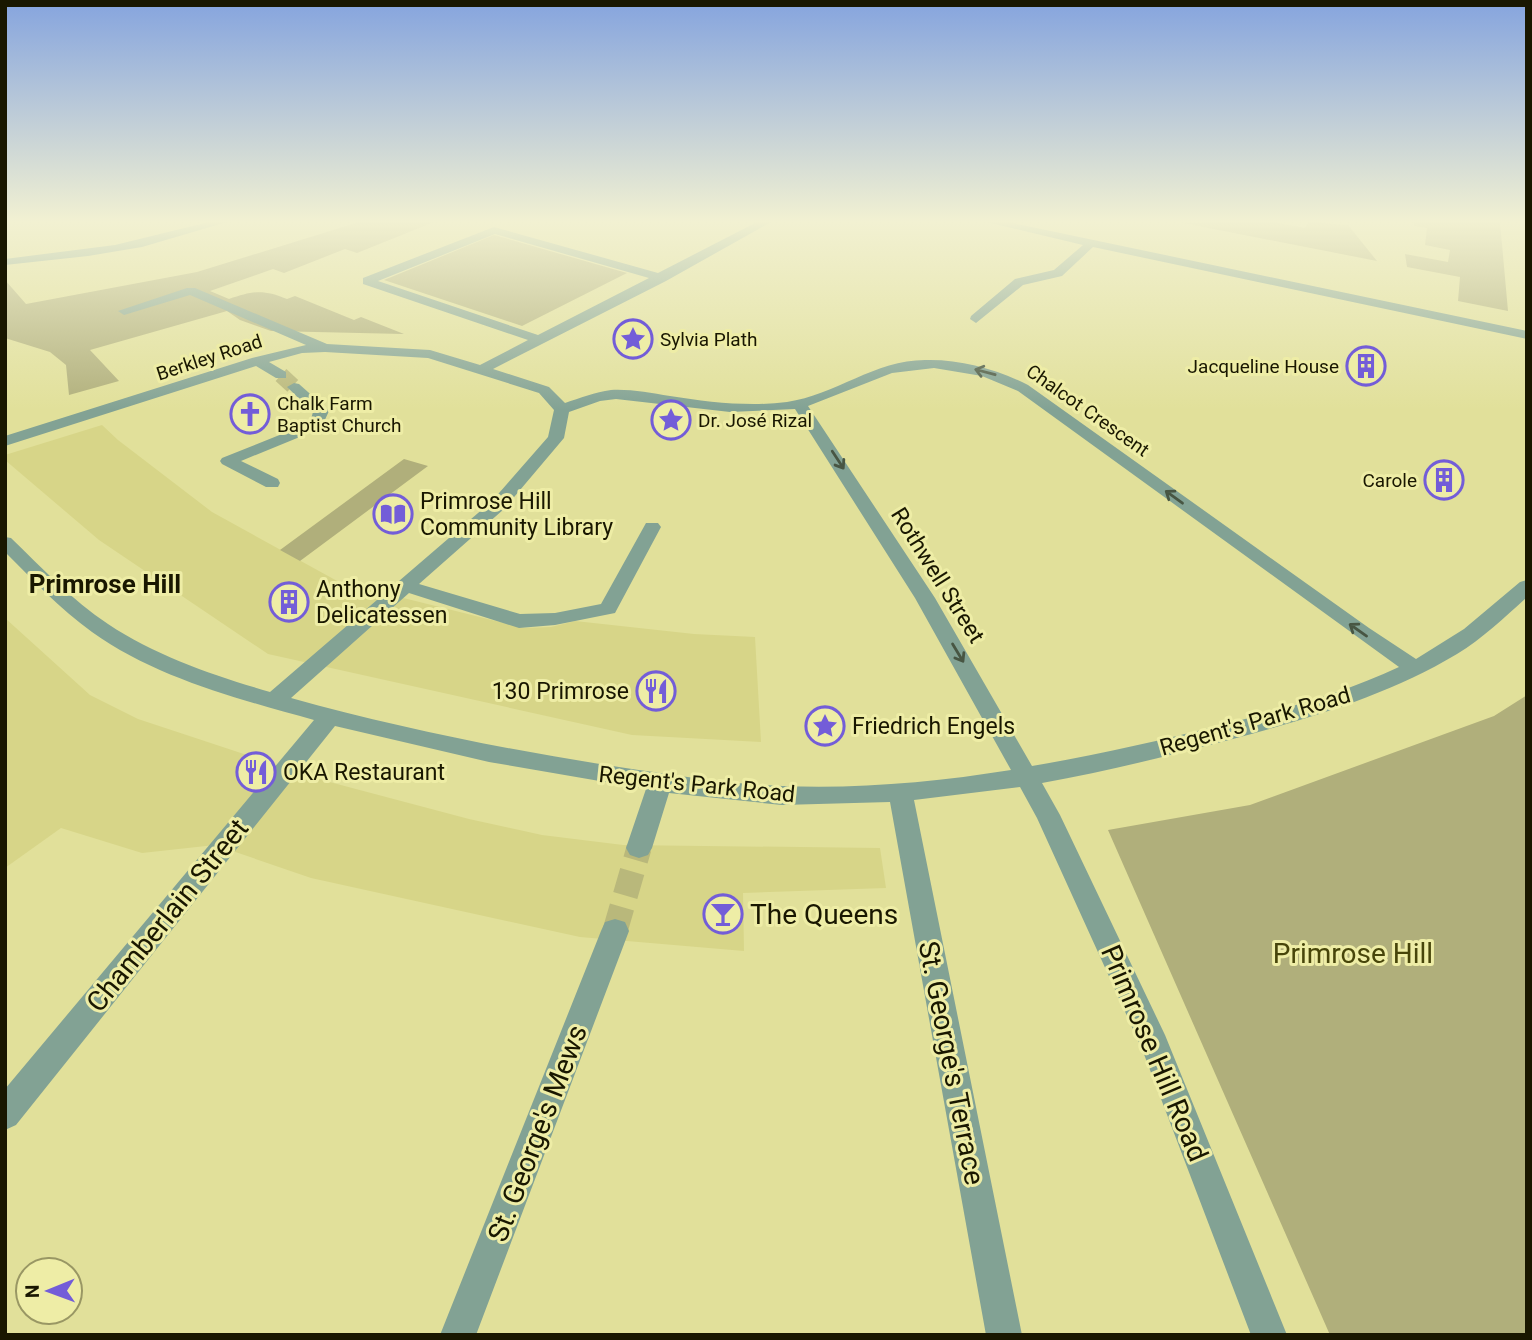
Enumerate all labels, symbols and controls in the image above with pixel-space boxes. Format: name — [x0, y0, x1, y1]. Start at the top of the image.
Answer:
place icon: Sylvia Plath — [612, 318, 654, 360]
place label: Sylvia Plath — [660, 328, 757, 351]
street label: Berkley Road — [153, 330, 265, 385]
building icon: Jacqueline House — [1345, 345, 1387, 387]
place label: Jacqueline House — [1188, 355, 1339, 378]
street label: Chalcot Crescent — [1022, 359, 1154, 461]
one-way arrow — [974, 365, 996, 378]
place label: Chalk Farm Baptist Church — [277, 392, 401, 437]
church icon: Chalk Farm Baptist Church — [229, 393, 271, 435]
place icon: Dr. José Rizal — [650, 399, 692, 441]
place label: Dr. José Rizal — [698, 409, 812, 432]
one-way arrow — [831, 449, 845, 469]
building icon: Carole — [1423, 459, 1465, 501]
place label: Carole — [1363, 469, 1417, 492]
place label: Primrose Hill Community Library — [420, 488, 613, 541]
one-way arrow — [1165, 490, 1184, 504]
library icon: Primrose Hill Community Library — [372, 493, 414, 535]
street label: Rothwell Street — [885, 503, 990, 648]
district label: Primrose Hill — [29, 569, 181, 599]
place label: Anthony Delicatessen — [316, 576, 447, 629]
building icon: Anthony Delicatessen — [268, 581, 310, 623]
one-way arrow — [1349, 623, 1368, 637]
one-way arrow — [951, 642, 965, 662]
restaurant icon: 130 Primrose — [635, 670, 677, 712]
place label: 130 Primrose — [492, 678, 629, 705]
street label: Regent's Park Road — [1157, 681, 1354, 762]
place icon: Friedrich Engels — [804, 705, 846, 747]
place label: Friedrich Engels — [852, 713, 1015, 740]
restaurant icon: OKA Restaurant — [235, 751, 277, 793]
place label: OKA Restaurant — [283, 759, 445, 786]
street label: Regent's Park Road — [597, 761, 796, 808]
street label: Chamberlain Street — [79, 812, 255, 1018]
bar icon: The Queens — [702, 893, 744, 935]
place label: The Queens — [750, 898, 898, 931]
park label: Primrose Hill — [1273, 937, 1433, 970]
street label: St. George's Terrace — [912, 938, 991, 1188]
street label: Primrose Hill Road — [1094, 940, 1215, 1166]
street label: St. George's Mews — [481, 1020, 594, 1246]
north arrow — [14, 1256, 84, 1326]
text: N — [21, 1284, 44, 1298]

